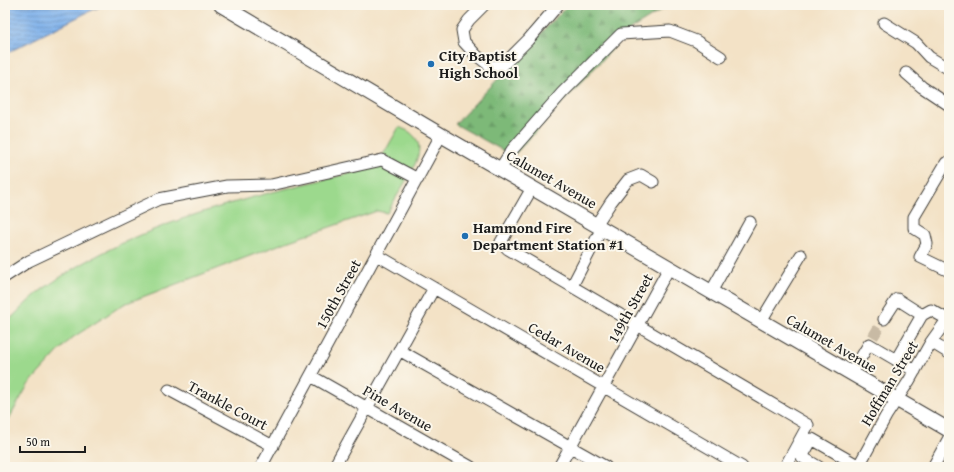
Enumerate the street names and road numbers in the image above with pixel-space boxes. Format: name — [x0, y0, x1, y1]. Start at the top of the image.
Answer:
street label: Calumet Avenue — [503, 145, 601, 213]
street label: 150th Street — [310, 255, 366, 333]
street label: 149th Street — [602, 269, 658, 347]
street label: Calumet Avenue — [783, 309, 881, 377]
street label: Cedar Avenue — [525, 316, 609, 378]
street label: Hoffman Street — [855, 336, 923, 430]
street label: Trankle Court — [184, 375, 272, 435]
street label: Pine Avenue — [359, 380, 437, 436]

